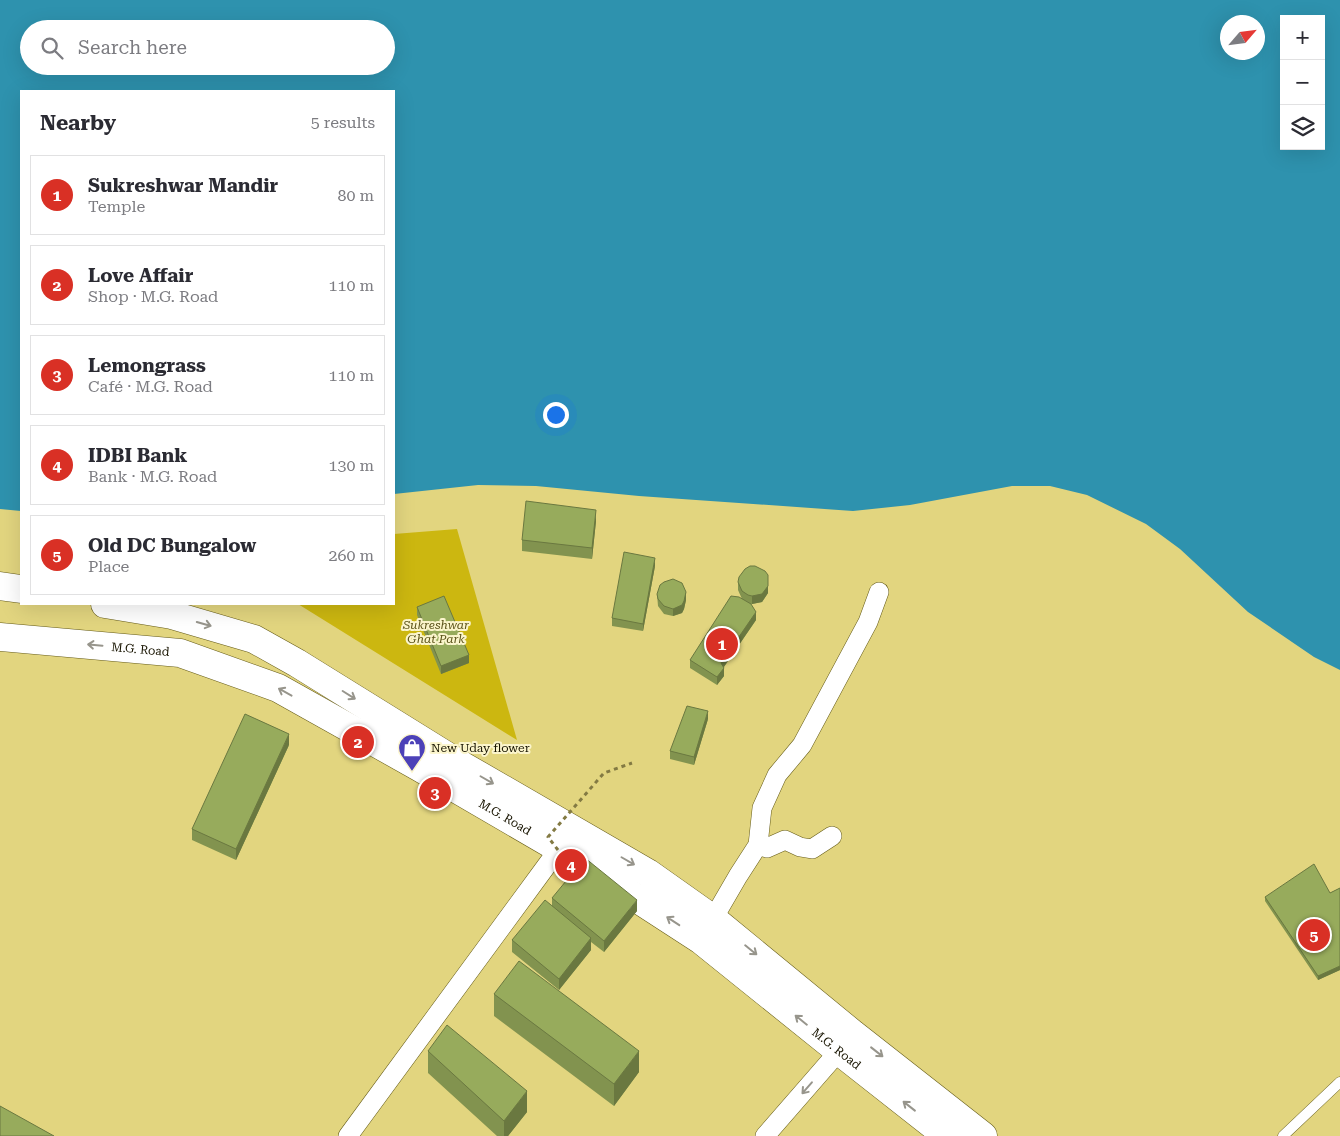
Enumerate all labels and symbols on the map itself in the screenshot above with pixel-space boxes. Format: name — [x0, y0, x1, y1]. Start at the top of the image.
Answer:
north arrow — [1220, 15, 1265, 60]
your location — [543, 402, 569, 428]
park label: Sukreshwar Ghat Park — [402, 618, 469, 646]
one-way arrow — [195, 620, 211, 630]
pin: 1 — [706, 625, 738, 663]
street label: M.G. Road — [111, 640, 170, 659]
one-way arrow — [87, 641, 103, 650]
one-way arrow — [278, 686, 292, 696]
one-way arrow — [341, 690, 355, 700]
pin: 2 — [342, 723, 374, 761]
shop icon: New Uday flower — [397, 733, 427, 772]
place label: New Uday flower — [431, 741, 530, 755]
pin: 3 — [419, 774, 451, 812]
one-way arrow — [480, 775, 494, 785]
street label: M.G. Road — [476, 796, 534, 838]
pin: 4 — [555, 846, 587, 884]
one-way arrow — [620, 857, 635, 867]
one-way arrow — [666, 916, 680, 927]
pin: 5 — [1298, 916, 1330, 954]
one-way arrow — [744, 945, 757, 956]
one-way arrow — [795, 1015, 808, 1026]
street label: M.G. Road — [809, 1025, 864, 1073]
one-way arrow — [870, 1047, 883, 1058]
one-way arrow — [801, 1081, 813, 1094]
one-way arrow — [903, 1100, 916, 1111]

